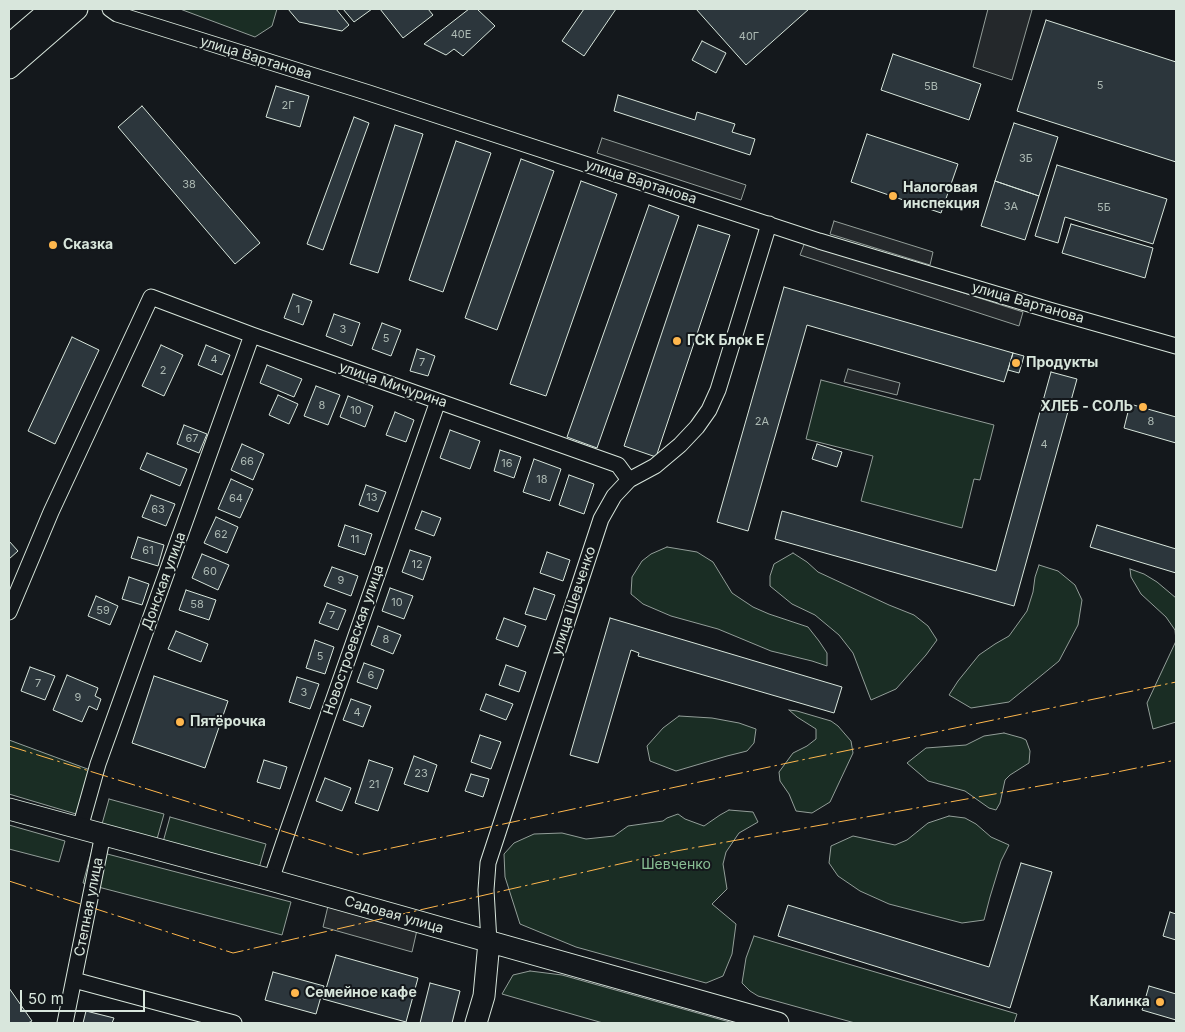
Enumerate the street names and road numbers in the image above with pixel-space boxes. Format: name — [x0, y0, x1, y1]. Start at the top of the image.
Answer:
street label: улица Вартанова — [198, 33, 314, 83]
street label: улица Вартанова — [583, 156, 699, 208]
street label: улица Вартанова — [970, 279, 1086, 327]
street label: улица Мичурина — [337, 359, 449, 411]
street label: Донская улица — [138, 530, 190, 632]
street label: улица Шевченко — [548, 544, 600, 658]
street label: Новостроевская улица — [320, 563, 388, 717]
street label: Степная улица — [71, 856, 107, 958]
street label: Садовая улица — [342, 893, 446, 937]

